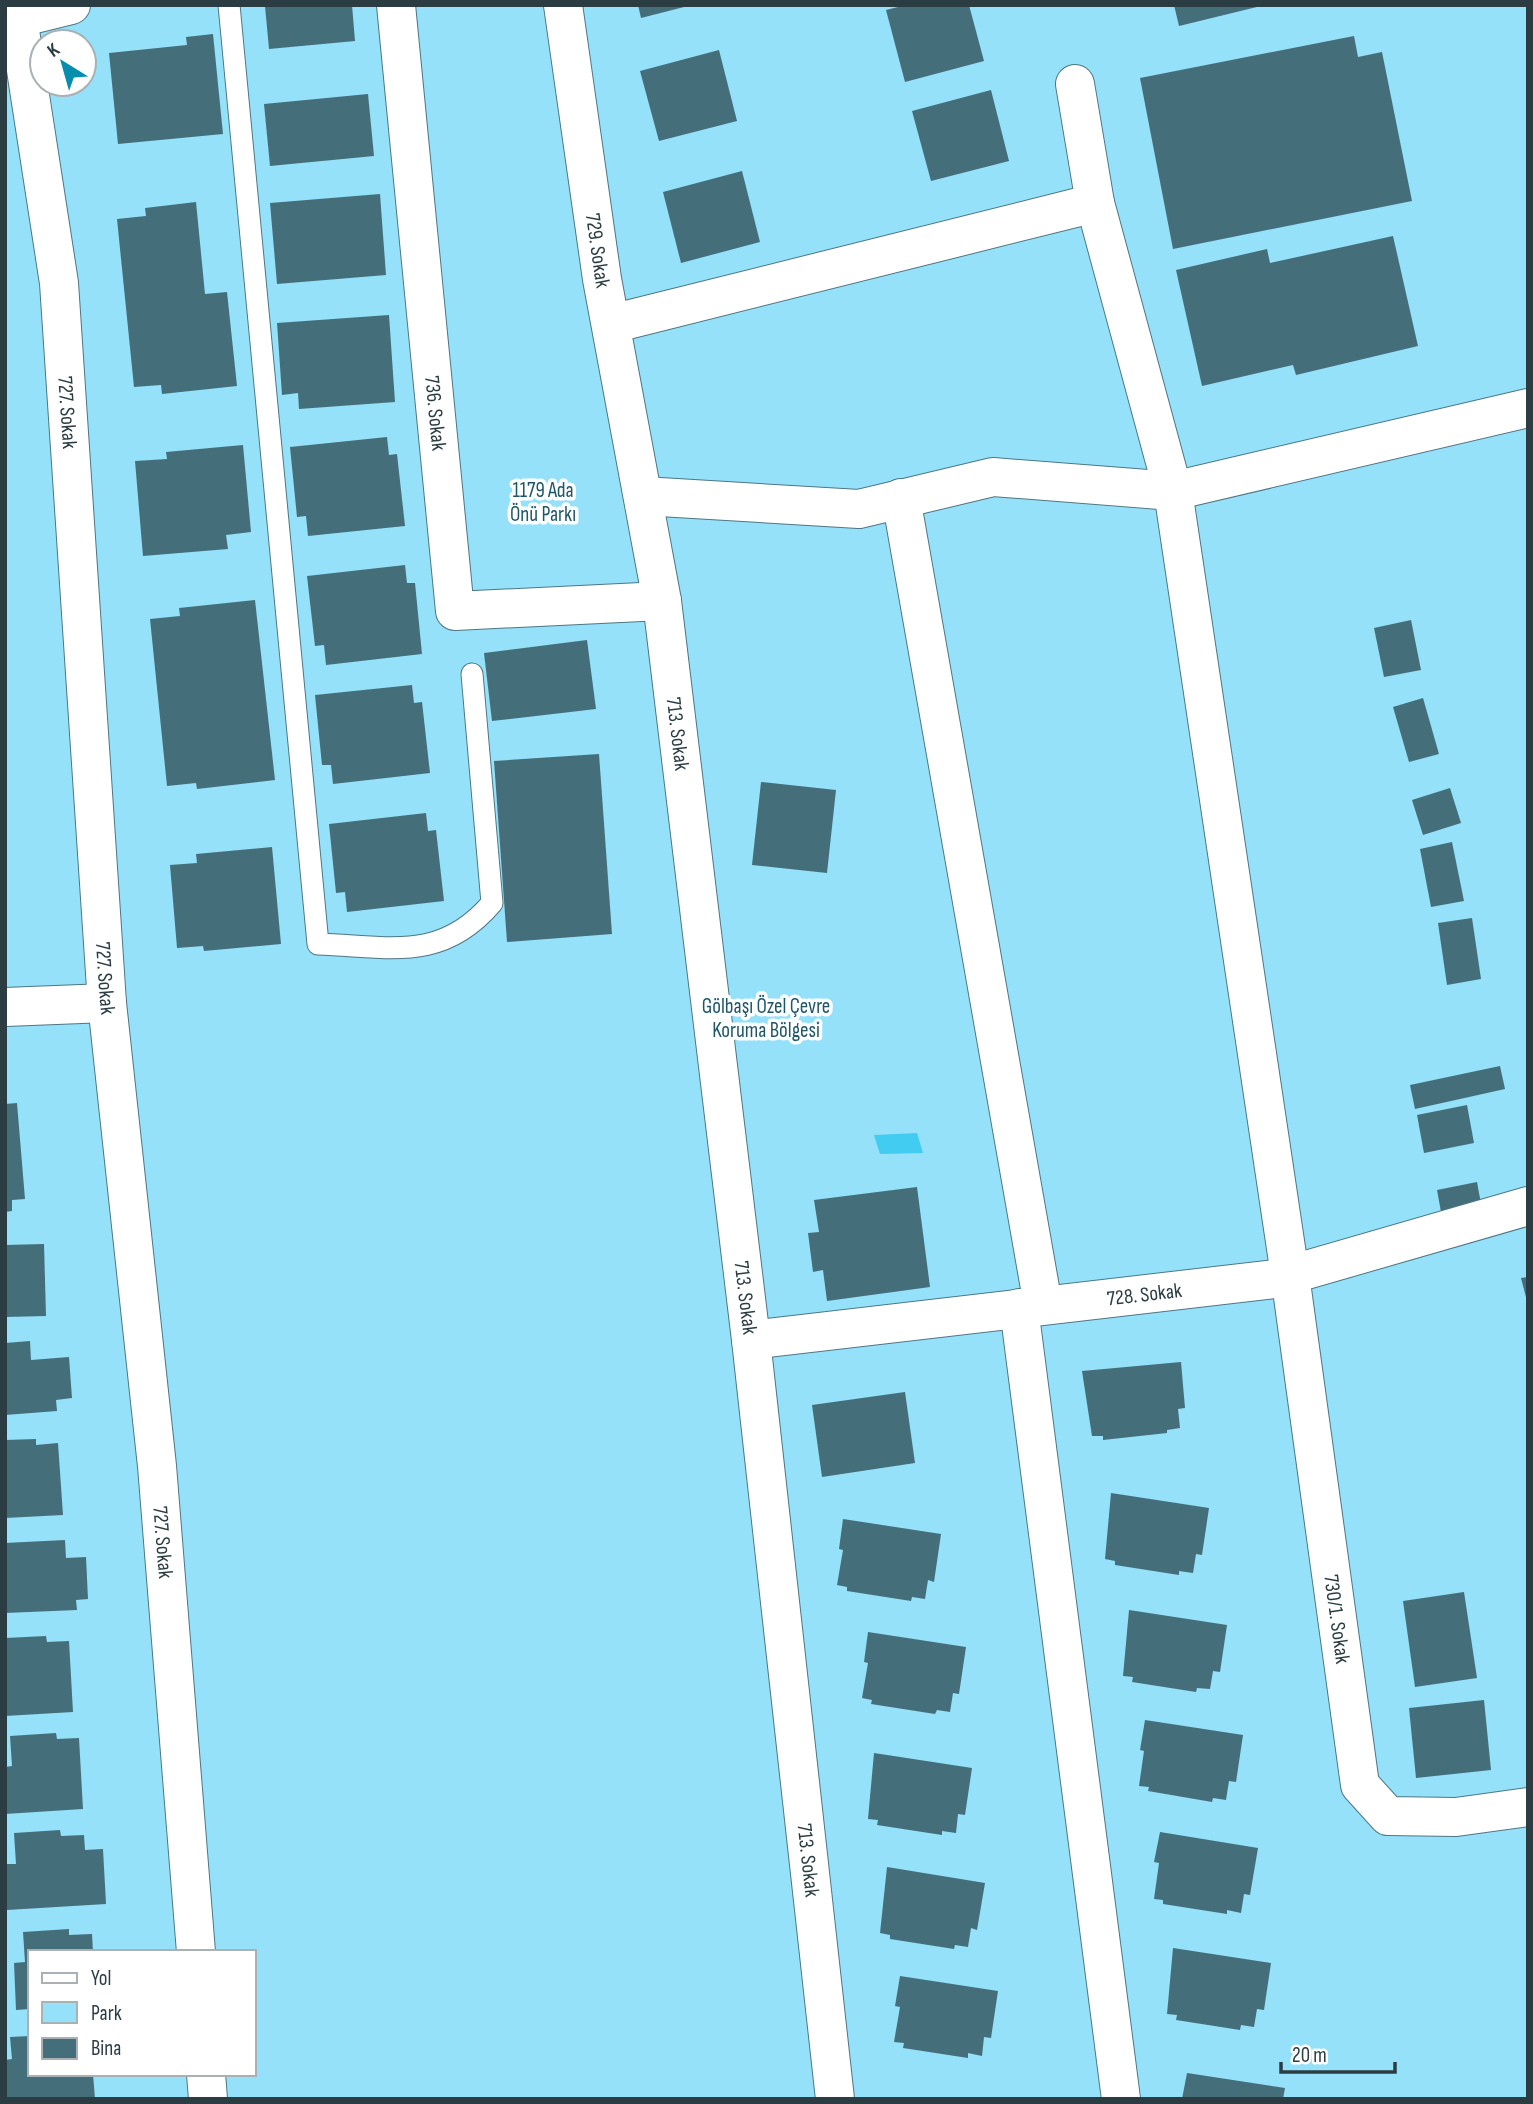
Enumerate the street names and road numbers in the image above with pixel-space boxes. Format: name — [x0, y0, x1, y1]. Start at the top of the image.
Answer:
street label: 729. Sokak — [580, 212, 616, 290]
street label: 736. Sokak — [420, 374, 452, 452]
street label: 727. Sokak — [53, 375, 83, 450]
street label: 713. Sokak — [661, 696, 695, 772]
street label: 727. Sokak — [90, 941, 121, 1016]
street label: 713. Sokak — [729, 1260, 763, 1336]
street label: 728. Sokak — [1105, 1277, 1183, 1311]
street label: 727. Sokak — [148, 1505, 178, 1579]
street label: 730/1. Sokak — [1319, 1573, 1356, 1665]
street label: 713. Sokak — [792, 1822, 825, 1898]

